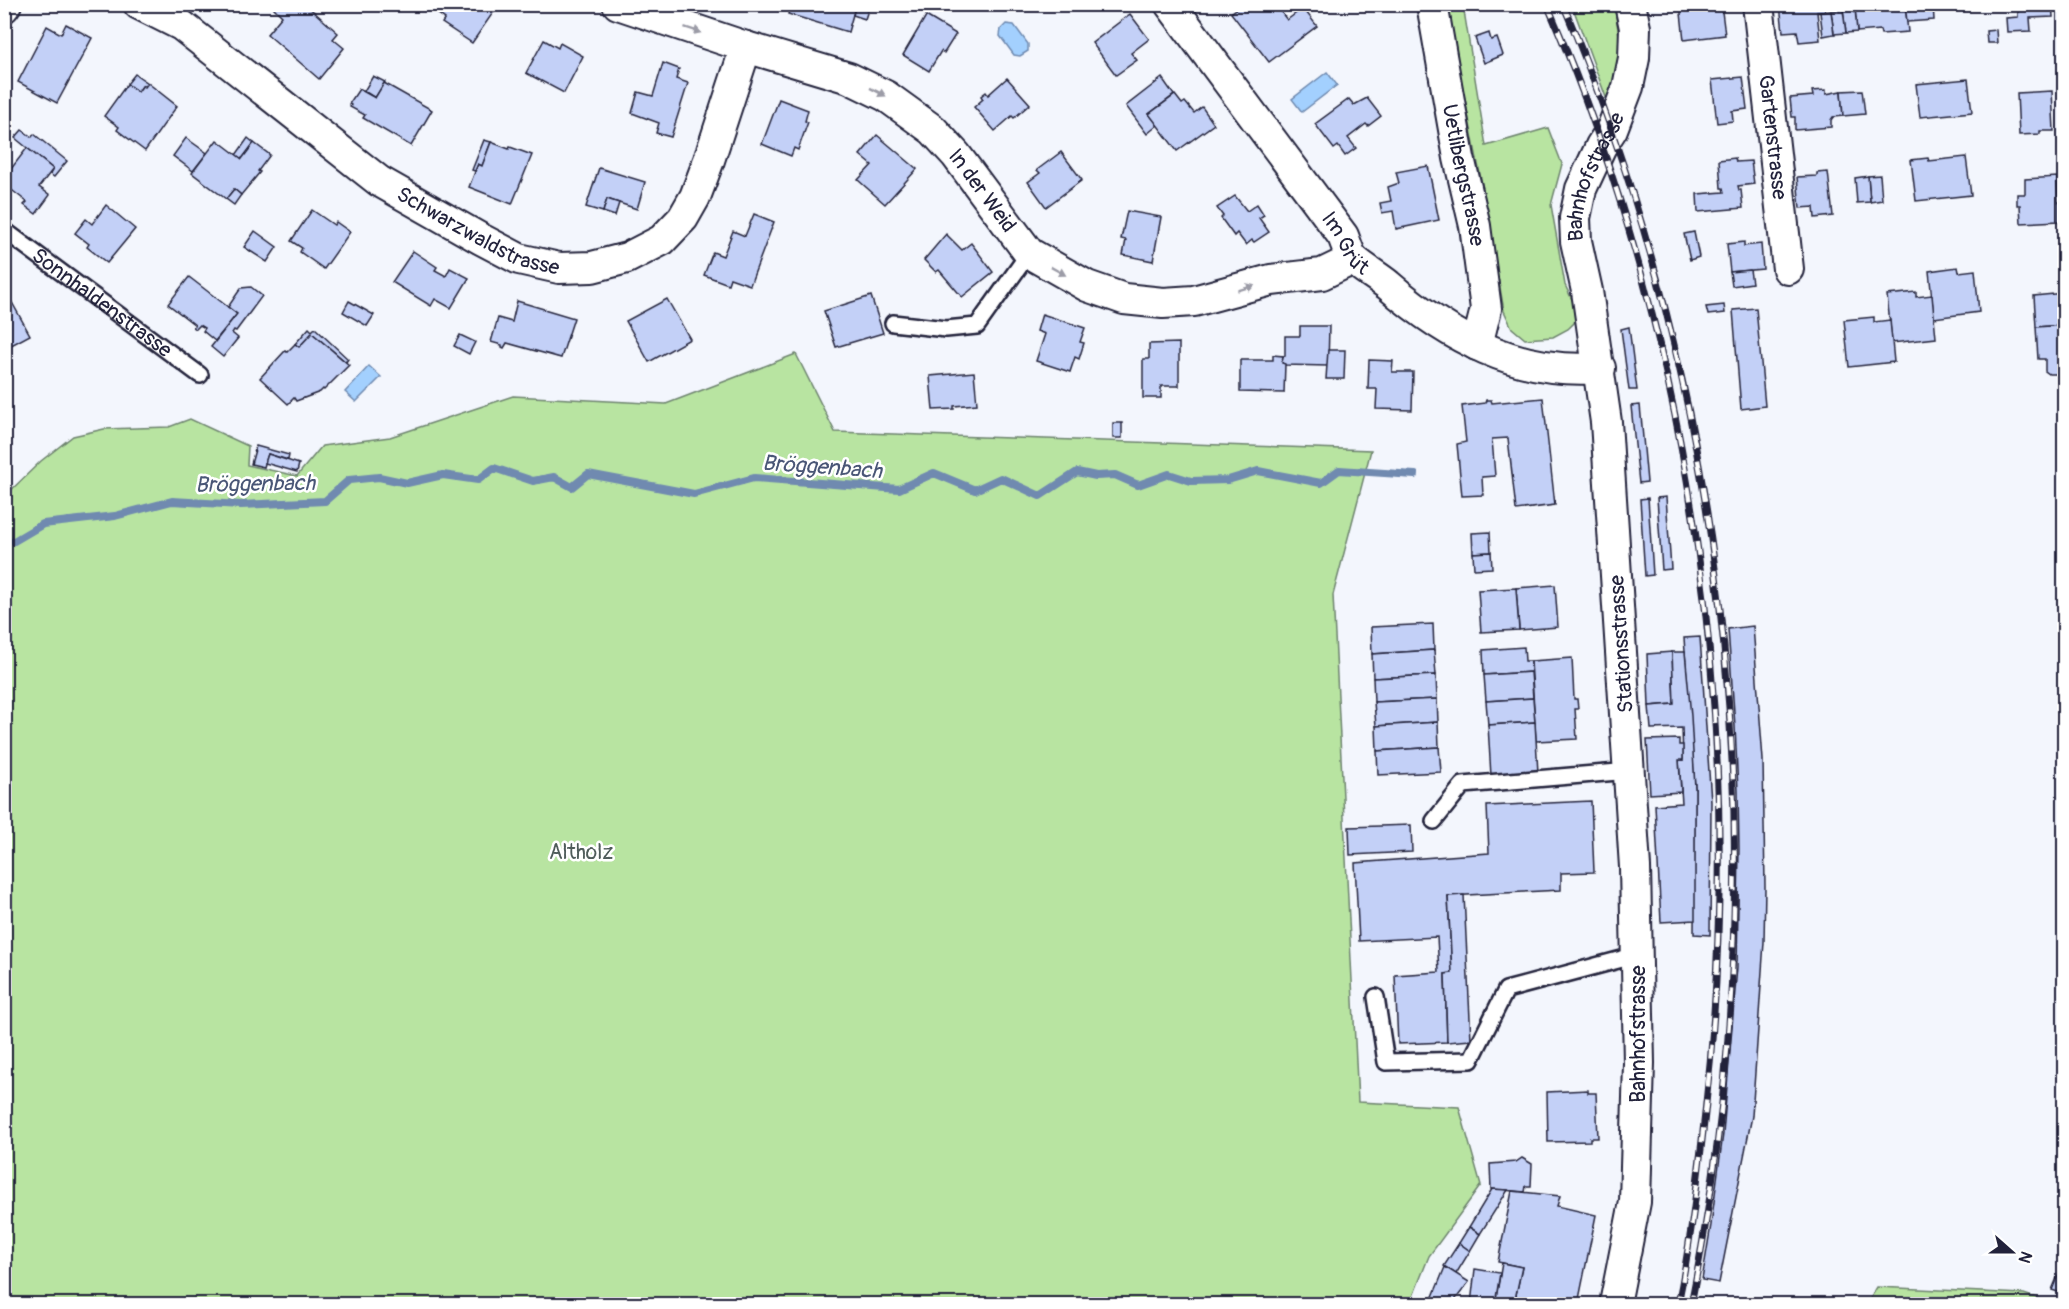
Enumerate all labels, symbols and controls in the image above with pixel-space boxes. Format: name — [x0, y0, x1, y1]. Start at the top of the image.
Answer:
one-way arrow — [684, 25, 702, 35]
street label: Gartenstrasse — [1752, 73, 1793, 202]
one-way arrow — [869, 87, 886, 97]
street label: Uetlibergstrasse — [1436, 102, 1491, 248]
street label: Bahnhofstrasse — [1562, 108, 1631, 242]
street label: In der Weid — [943, 143, 1022, 238]
street label: Schwarzwaldstrasse — [392, 181, 563, 282]
street label: Im Grüt — [1315, 206, 1375, 281]
street label: Sonnhaldenstrasse — [26, 242, 178, 364]
one-way arrow — [1050, 266, 1067, 276]
one-way arrow — [1237, 283, 1255, 292]
water label: Bröggenbach — [761, 449, 884, 485]
water label: Bröggenbach — [195, 469, 317, 499]
street label: Stationsstrasse — [1603, 573, 1640, 714]
park label: Altholz — [549, 839, 613, 866]
street label: Bahnhofstrasse — [1625, 965, 1652, 1103]
north arrow — [1982, 1222, 2042, 1282]
text: N — [2014, 1248, 2036, 1266]

